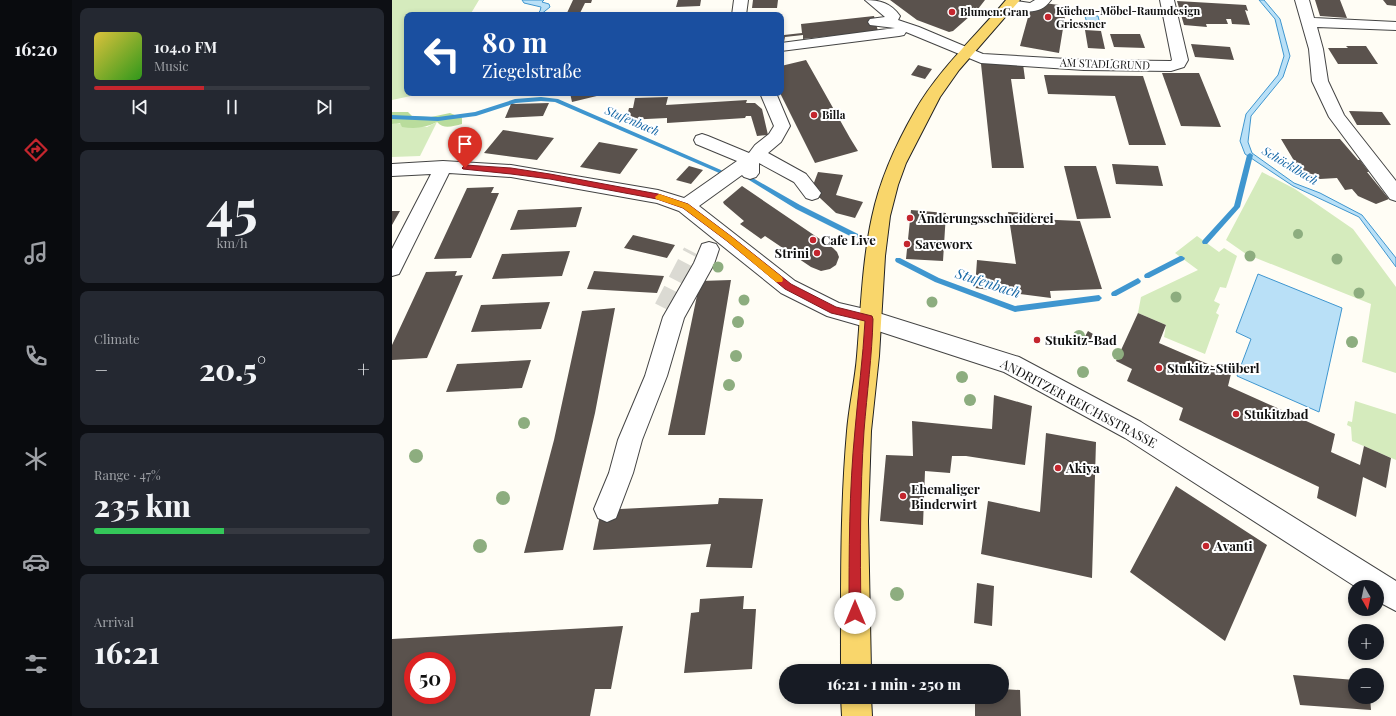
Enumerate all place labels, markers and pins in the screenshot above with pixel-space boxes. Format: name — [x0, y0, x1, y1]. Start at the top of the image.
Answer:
place label: Küchen-Möbel-Raumdesign Griessner — [1056, 3, 1200, 31]
place label: Blumen:Gran — [960, 4, 1029, 19]
marker: Blumen:Gran — [947, 7, 957, 17]
marker: Küchen-Möbel-Raumdesign Griessner — [1043, 12, 1053, 22]
place label: Billa — [822, 107, 846, 122]
marker: Billa — [809, 110, 819, 120]
pin — [448, 127, 482, 168]
place label: Änderungsschneiderei — [917, 209, 1054, 226]
marker: Änderungsschneiderei — [905, 213, 915, 223]
place label: Cafe Live — [821, 231, 876, 248]
marker: Cafe Live — [808, 235, 818, 245]
place label: Saveworx — [915, 235, 972, 252]
marker: Saveworx — [902, 239, 912, 249]
place label: Strini — [775, 244, 809, 261]
marker: Strini — [812, 248, 822, 258]
place label: Stukitz-Bad — [1045, 331, 1117, 348]
marker: Stukitz-Bad — [1032, 335, 1042, 345]
place label: Stukitz-Stüberl — [1167, 359, 1260, 376]
marker: Stukitz-Stüberl — [1154, 363, 1164, 373]
place label: Stukitzbad — [1244, 405, 1309, 422]
marker: Stukitzbad — [1231, 409, 1241, 419]
place label: Akiya — [1065, 459, 1100, 476]
marker: Akiya — [1053, 463, 1063, 473]
place label: Ehemaliger Binderwirt — [911, 480, 980, 512]
marker: Ehemaliger Binderwirt — [898, 491, 908, 501]
place label: Avanti — [1213, 537, 1253, 554]
marker: Avanti — [1201, 541, 1211, 551]

